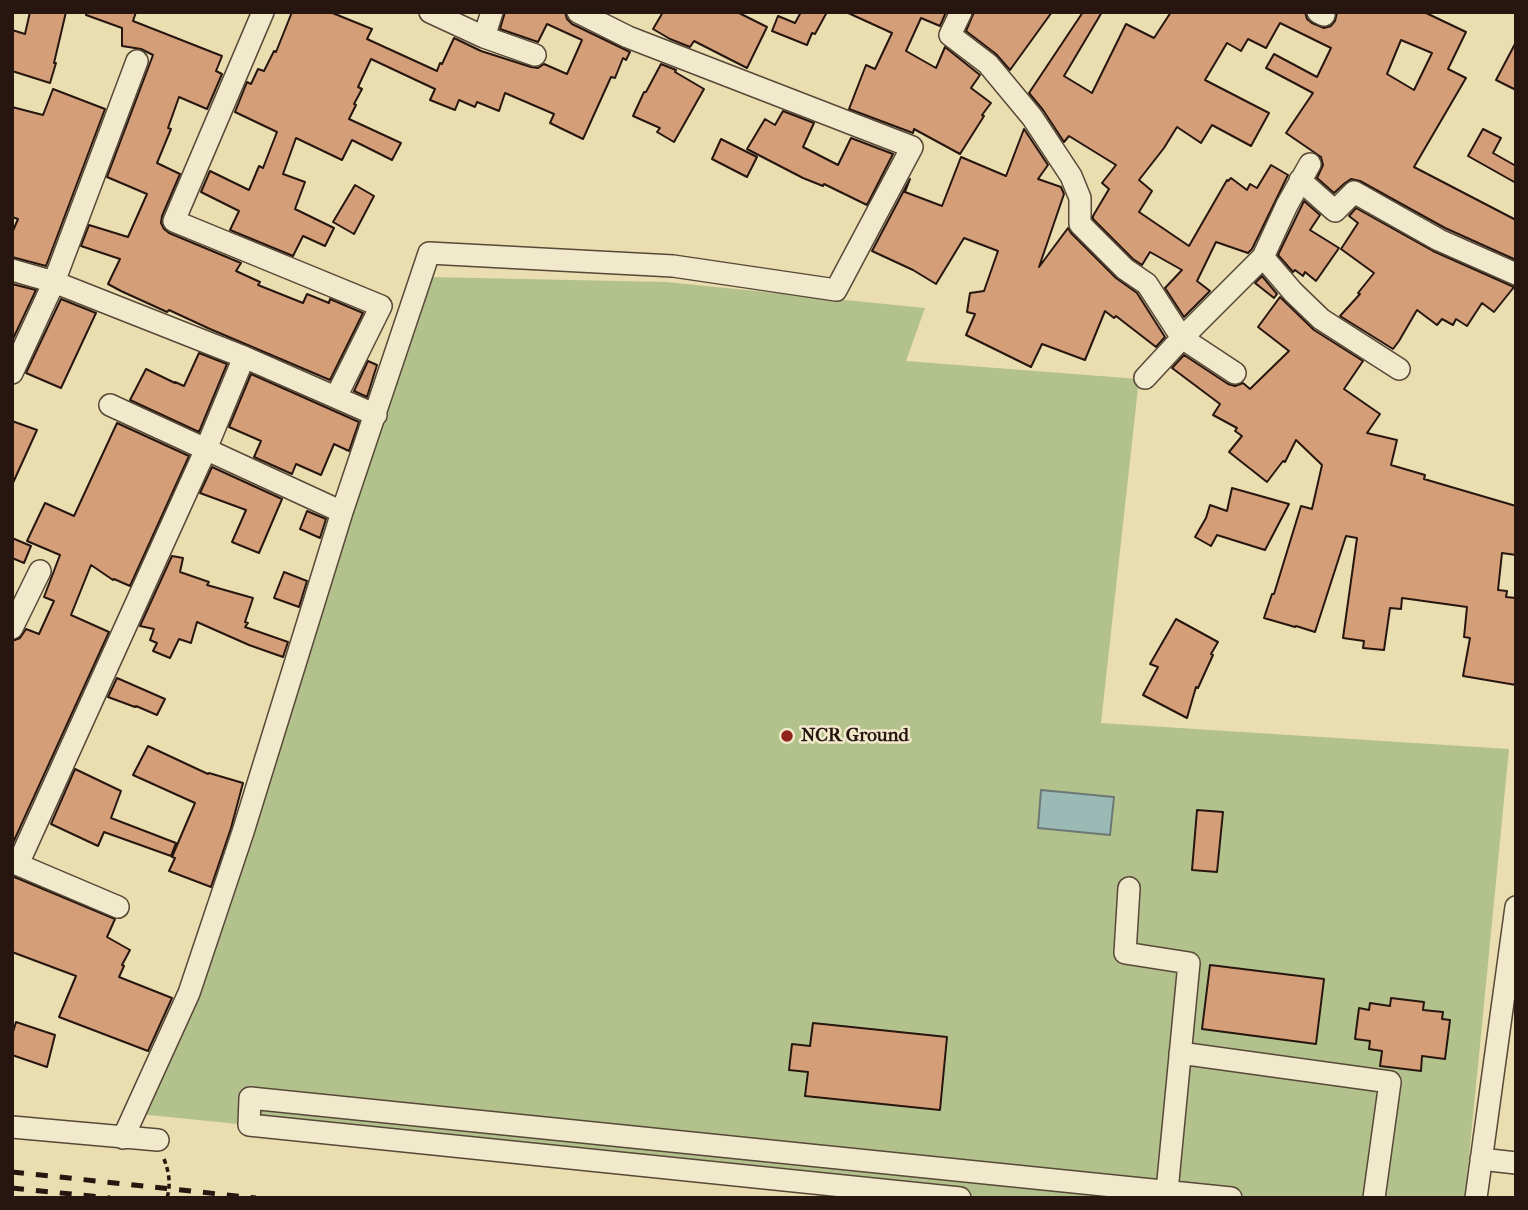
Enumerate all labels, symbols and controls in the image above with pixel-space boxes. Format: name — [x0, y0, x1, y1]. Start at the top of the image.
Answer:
place label: NCR Ground — [801, 725, 909, 747]
marker: NCR Ground — [779, 728, 795, 744]

